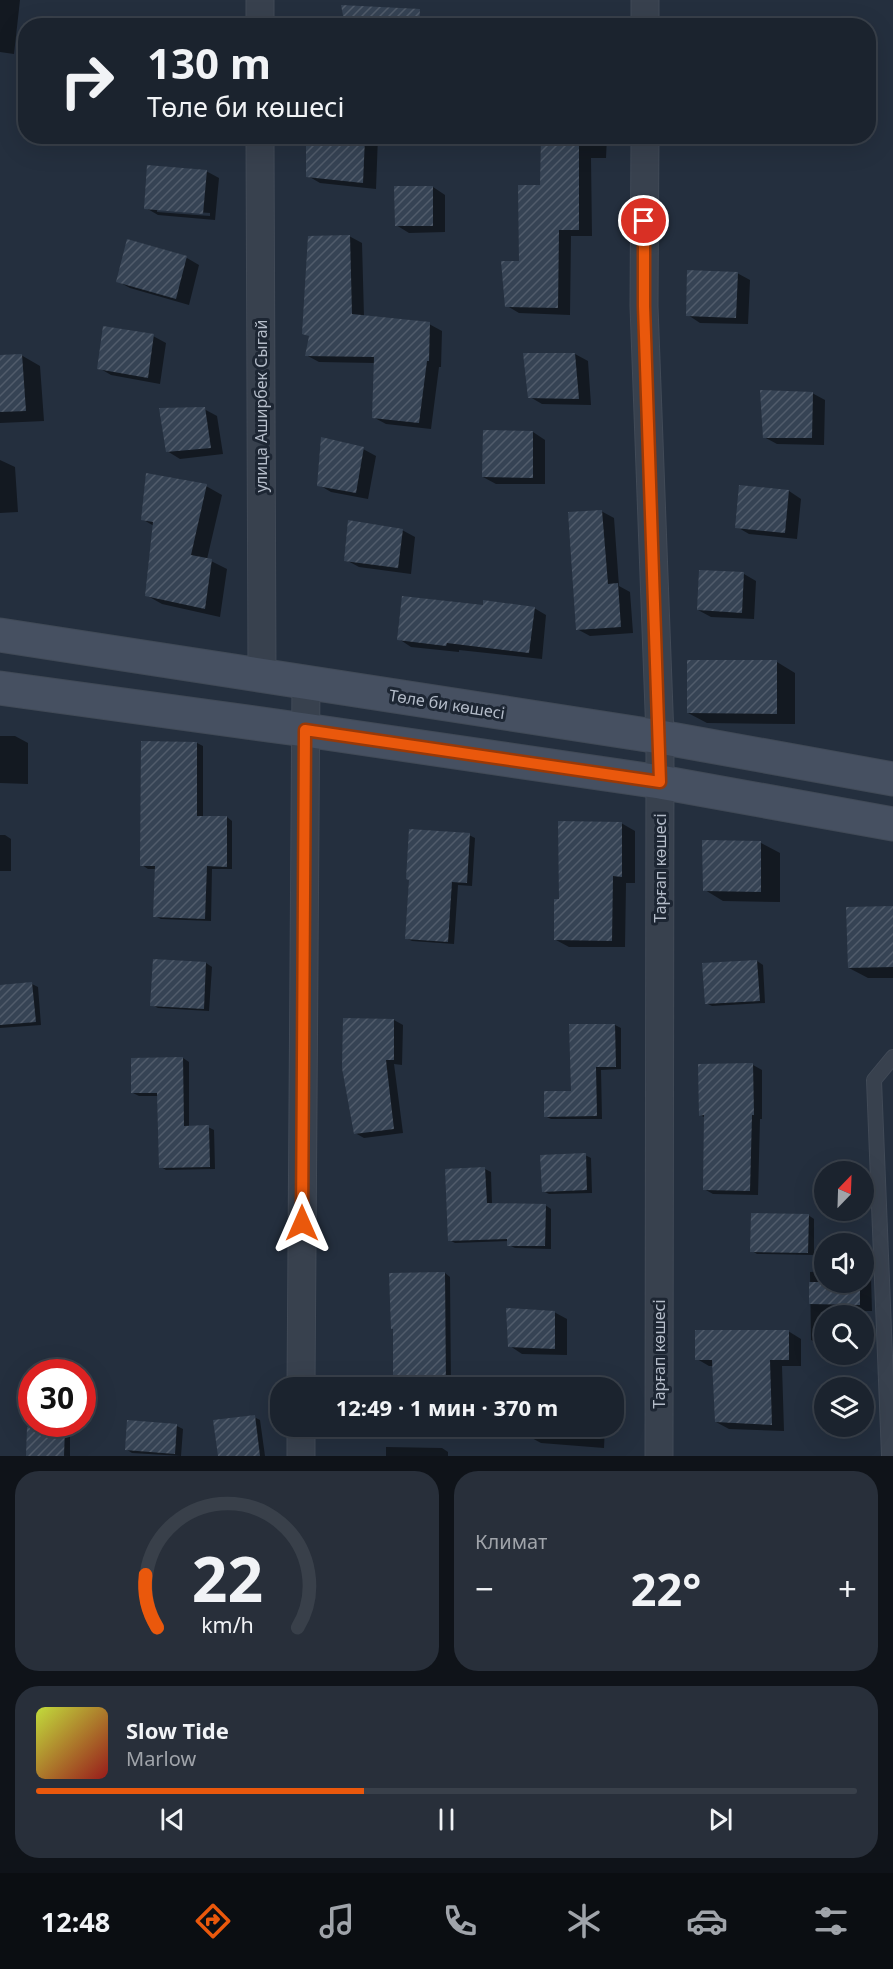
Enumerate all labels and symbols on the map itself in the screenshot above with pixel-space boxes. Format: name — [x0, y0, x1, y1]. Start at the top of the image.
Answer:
pin — [618, 195, 669, 246]
street label: улица Аширбек Сыгай — [250, 320, 272, 492]
street label: Төле би көшесі — [388, 684, 506, 724]
street label: Тарғап көшесі — [649, 813, 671, 923]
north arrow — [814, 1161, 874, 1221]
position arrow — [270, 1191, 334, 1255]
street label: Тарғап көшесі — [648, 1299, 670, 1409]
speed limit sign: 30 — [18, 1359, 96, 1437]

